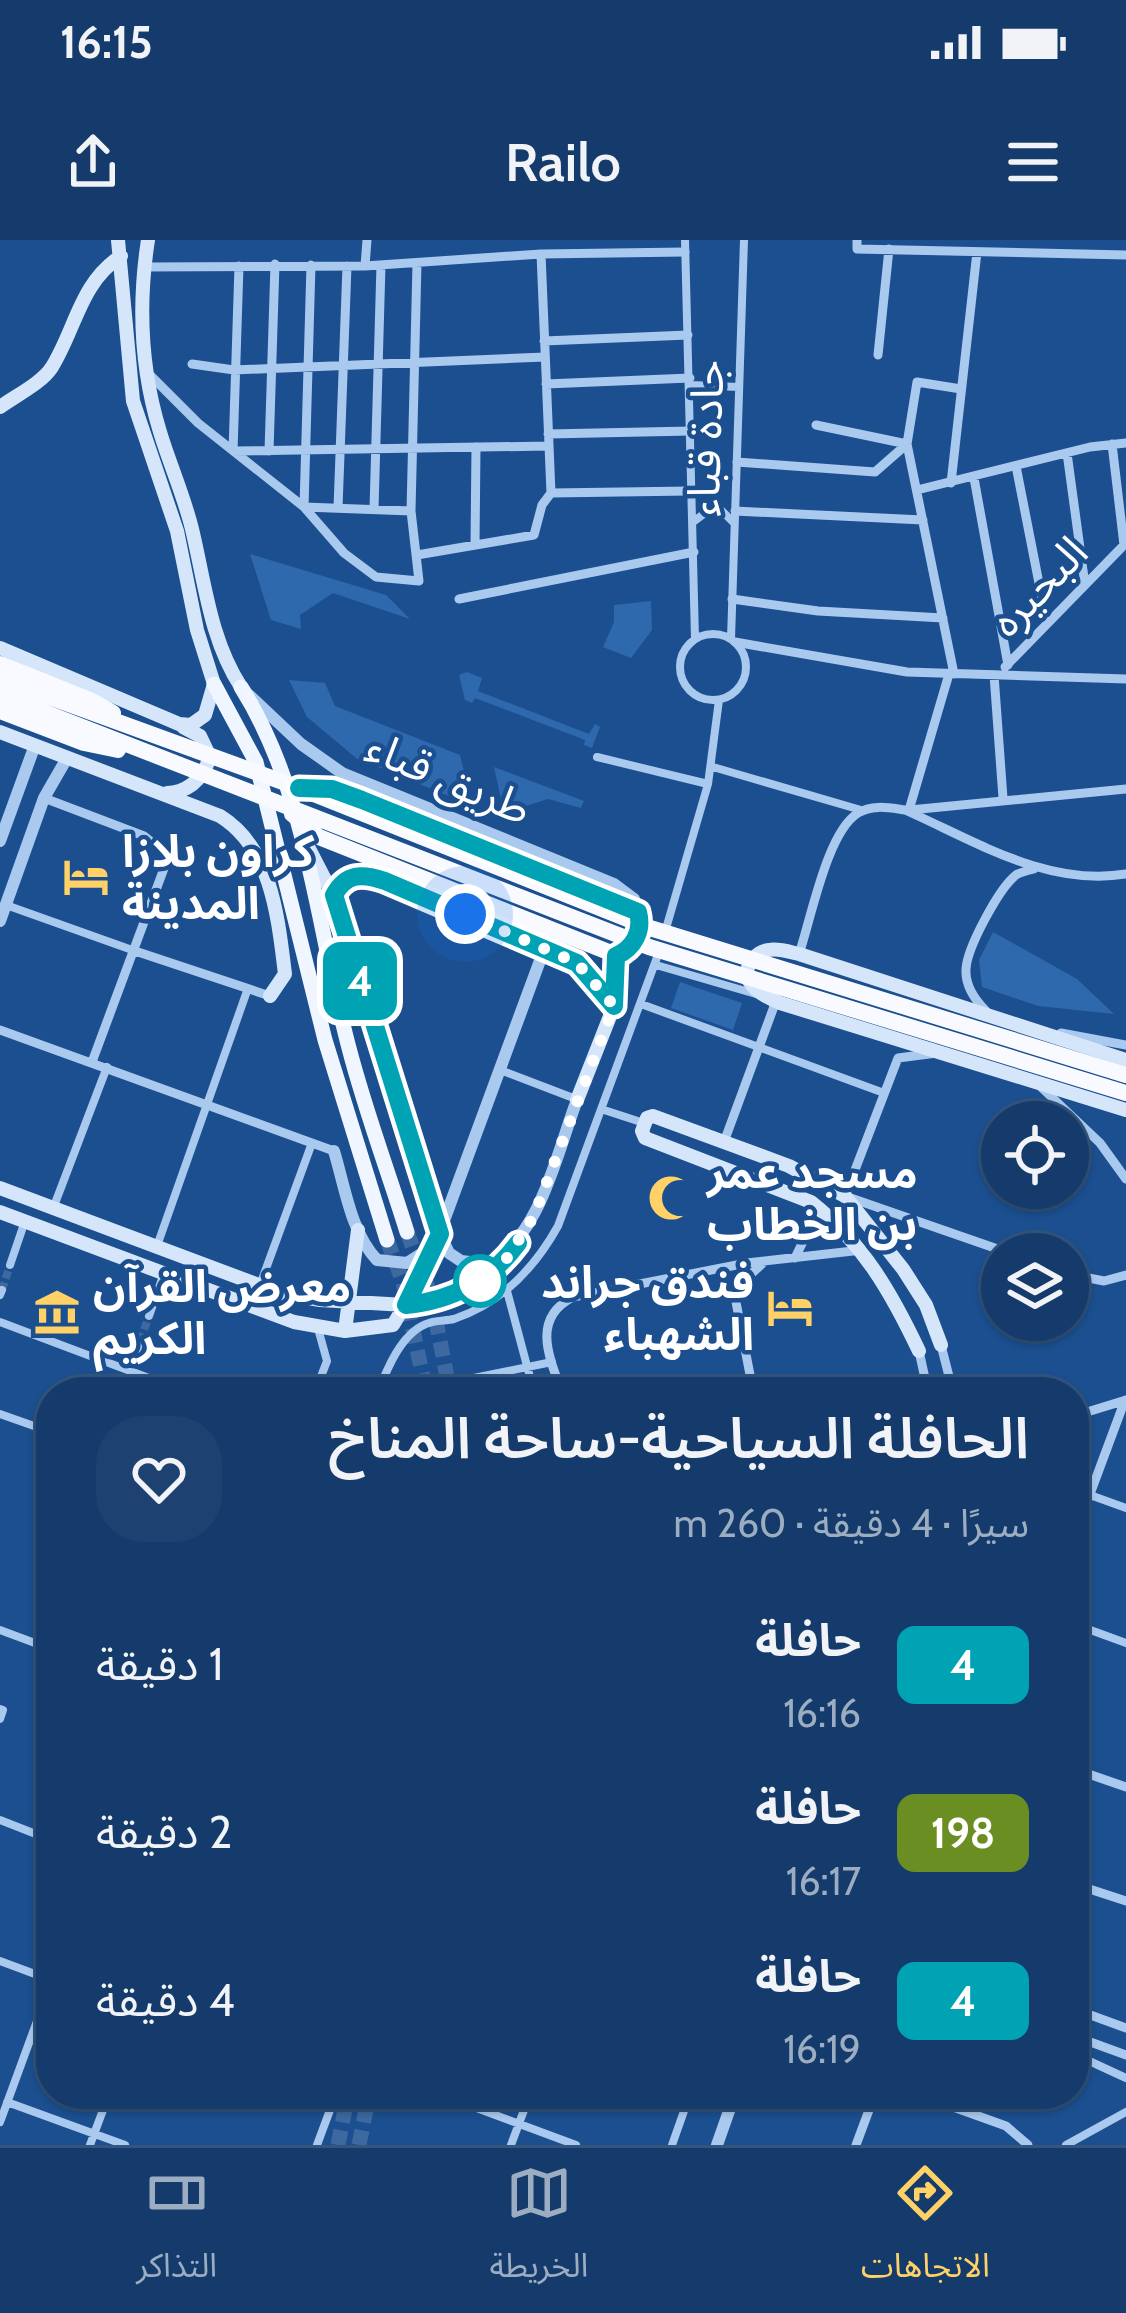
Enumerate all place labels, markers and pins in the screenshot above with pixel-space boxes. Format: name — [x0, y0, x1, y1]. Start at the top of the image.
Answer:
place label: كراون بلازا المدينة — [122, 824, 315, 930]
hotel icon: كراون بلازا المدينة — [61, 852, 111, 902]
place label: مسجد عمر بن الخطاب — [705, 1145, 918, 1251]
mosque icon: مسجد عمر بن الخطاب — [646, 1173, 696, 1223]
place label: فندق جراند الشهباء — [541, 1255, 754, 1361]
unlabelled marker — [455, 1256, 505, 1306]
place label: معرض القرآن الكريم — [93, 1259, 351, 1372]
hotel icon: فندق جراند الشهباء — [765, 1283, 815, 1333]
museum icon: معرض القرآن الكريم — [32, 1287, 82, 1337]

